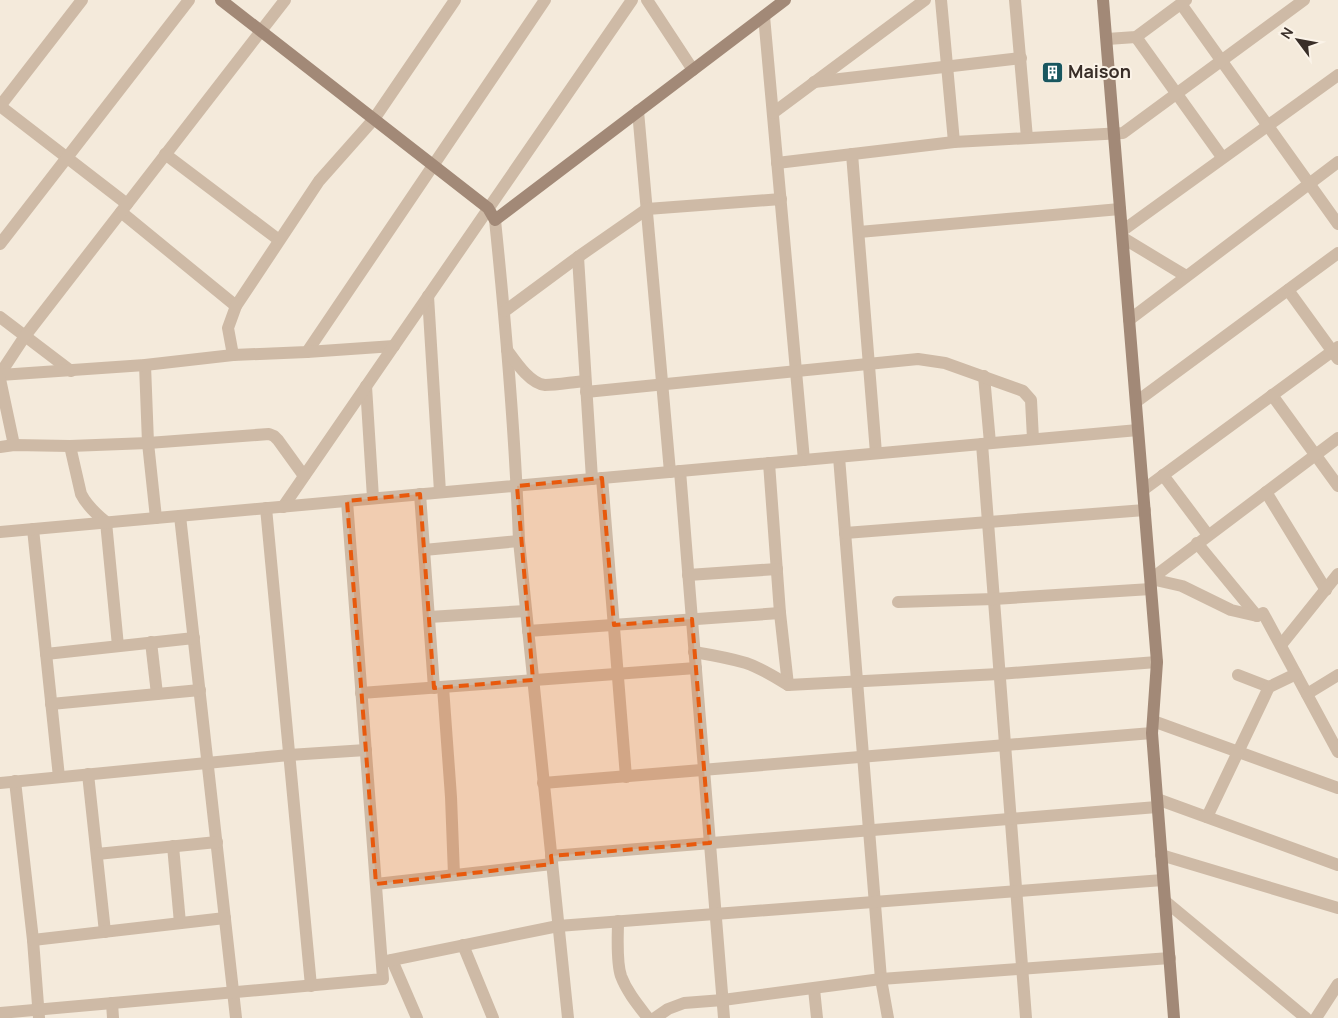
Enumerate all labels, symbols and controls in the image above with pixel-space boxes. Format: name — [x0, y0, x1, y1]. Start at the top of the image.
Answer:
north arrow — [1273, 15, 1323, 65]
text: N — [1276, 24, 1297, 42]
place label: Maison — [1068, 59, 1131, 83]
building icon: Maison — [1040, 60, 1064, 84]

